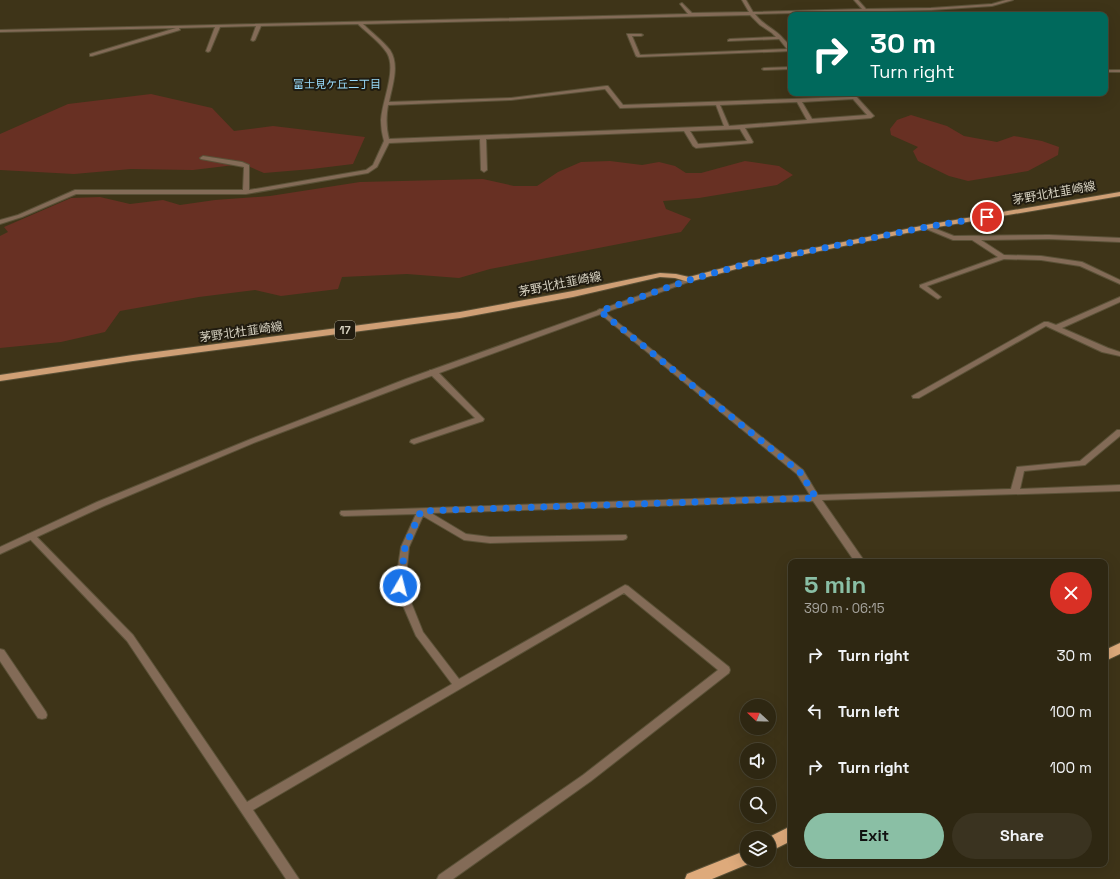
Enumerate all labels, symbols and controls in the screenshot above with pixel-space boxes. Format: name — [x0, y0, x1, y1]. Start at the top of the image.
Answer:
text: 30 m — [870, 25, 936, 61]
icon: right — [804, 28, 856, 80]
text: Turn right — [870, 60, 954, 83]
district label: 富士見ケ丘二丁目 — [293, 77, 381, 91]
street label: 茅野北杜韮崎線 — [1011, 178, 1097, 208]
pin — [970, 200, 1004, 234]
icon: arrive — [976, 206, 998, 228]
street label: 茅野北杜韮崎線 — [517, 268, 603, 300]
street label: 茅野北杜韮崎線 — [198, 318, 284, 346]
road number: 17 — [335, 321, 355, 339]
position arrow — [379, 565, 421, 607]
text: 5 min — [804, 569, 866, 600]
button: close — [1050, 572, 1092, 614]
text: 390 m · 06:15 — [804, 600, 885, 617]
icon: right — [804, 644, 826, 666]
text: Turn right — [838, 646, 909, 665]
text: 30 m — [1057, 646, 1092, 665]
north arrow — [740, 699, 776, 735]
map controls — [740, 699, 776, 867]
icon: left — [804, 700, 826, 722]
text: Turn left — [838, 702, 900, 721]
text: 100 m — [1050, 702, 1092, 721]
button: sound — [740, 743, 776, 779]
icon: right — [804, 756, 826, 778]
text: Turn right — [838, 758, 909, 777]
text: 100 m — [1050, 758, 1092, 777]
button: search — [740, 787, 776, 823]
button: Exit — [804, 813, 944, 859]
button: Share — [952, 813, 1092, 859]
button: layers — [740, 831, 776, 867]

